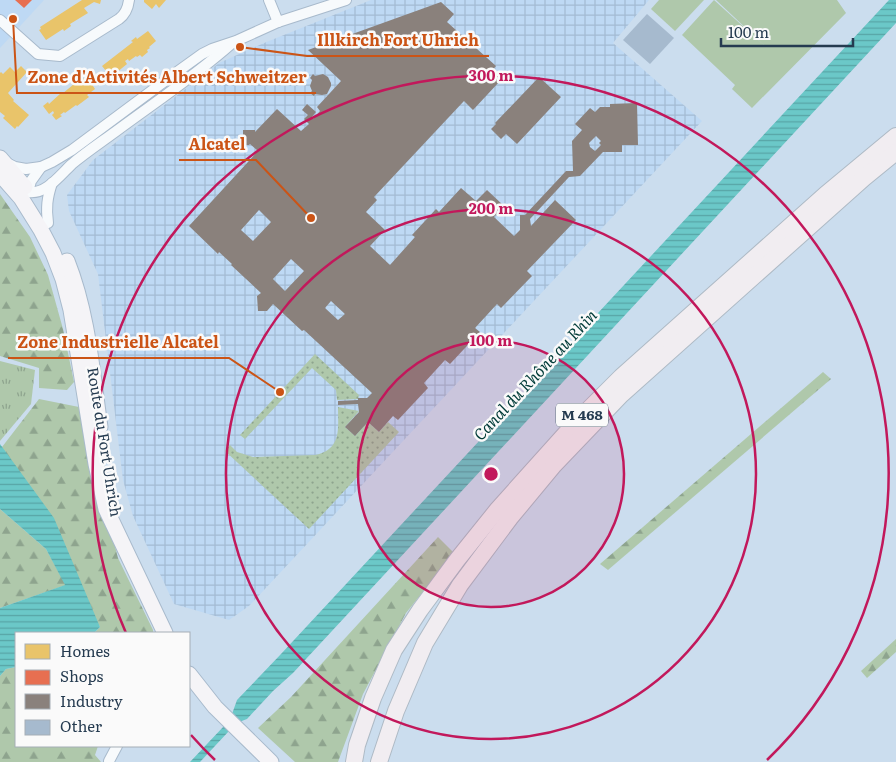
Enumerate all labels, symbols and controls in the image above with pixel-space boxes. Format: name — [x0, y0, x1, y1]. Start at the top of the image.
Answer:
scale bar — [721, 15, 854, 47]
text: 100 m — [728, 20, 769, 43]
callout: Illkirch Fort Uhrich — [307, 25, 489, 56]
text: Illkirch Fort Uhrich — [317, 27, 479, 51]
callout: Zone d'Activités Albert Schweitzer — [17, 62, 316, 93]
text: 300 m — [469, 63, 513, 86]
text: Zone d'Activités Albert Schweitzer — [27, 64, 307, 88]
callout: Alcatel — [179, 129, 256, 160]
text: Alcatel — [189, 131, 246, 155]
text: 200 m — [469, 196, 513, 219]
water label: Canal du Rhône au Rhin — [467, 303, 602, 445]
callout: Zone Industrielle Alcatel — [8, 327, 229, 358]
text: 100 m — [470, 328, 512, 351]
text: Zone Industrielle Alcatel — [17, 329, 219, 353]
street label: Route du Fort Uhrich — [82, 365, 129, 518]
road number: M 468 — [556, 404, 608, 426]
centre of rings — [482, 465, 500, 483]
legend — [15, 632, 190, 747]
text: Homes — [60, 639, 110, 662]
text: Shops — [60, 664, 103, 687]
text: Industry — [60, 689, 123, 712]
text: Other — [60, 714, 102, 737]

